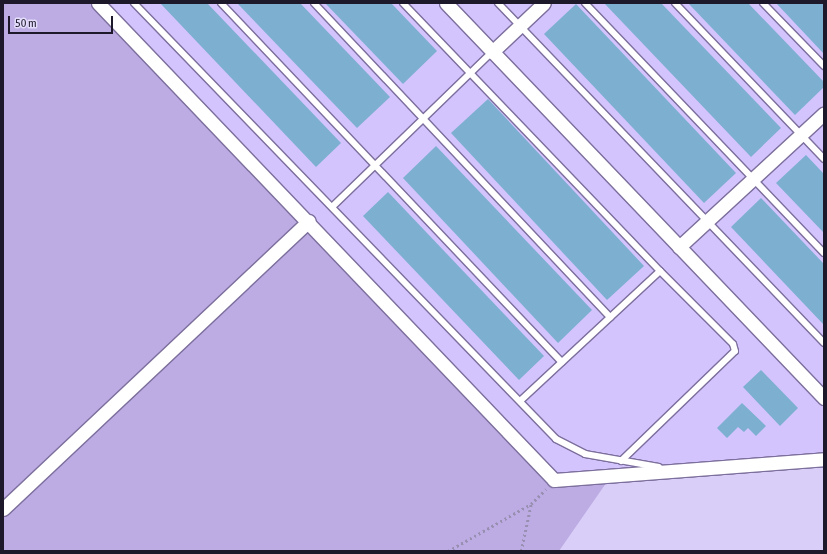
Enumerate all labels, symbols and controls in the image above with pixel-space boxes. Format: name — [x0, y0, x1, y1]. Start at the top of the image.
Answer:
scale bar — [10, 8, 115, 34]
text: 50 m — [15, 16, 37, 30]

